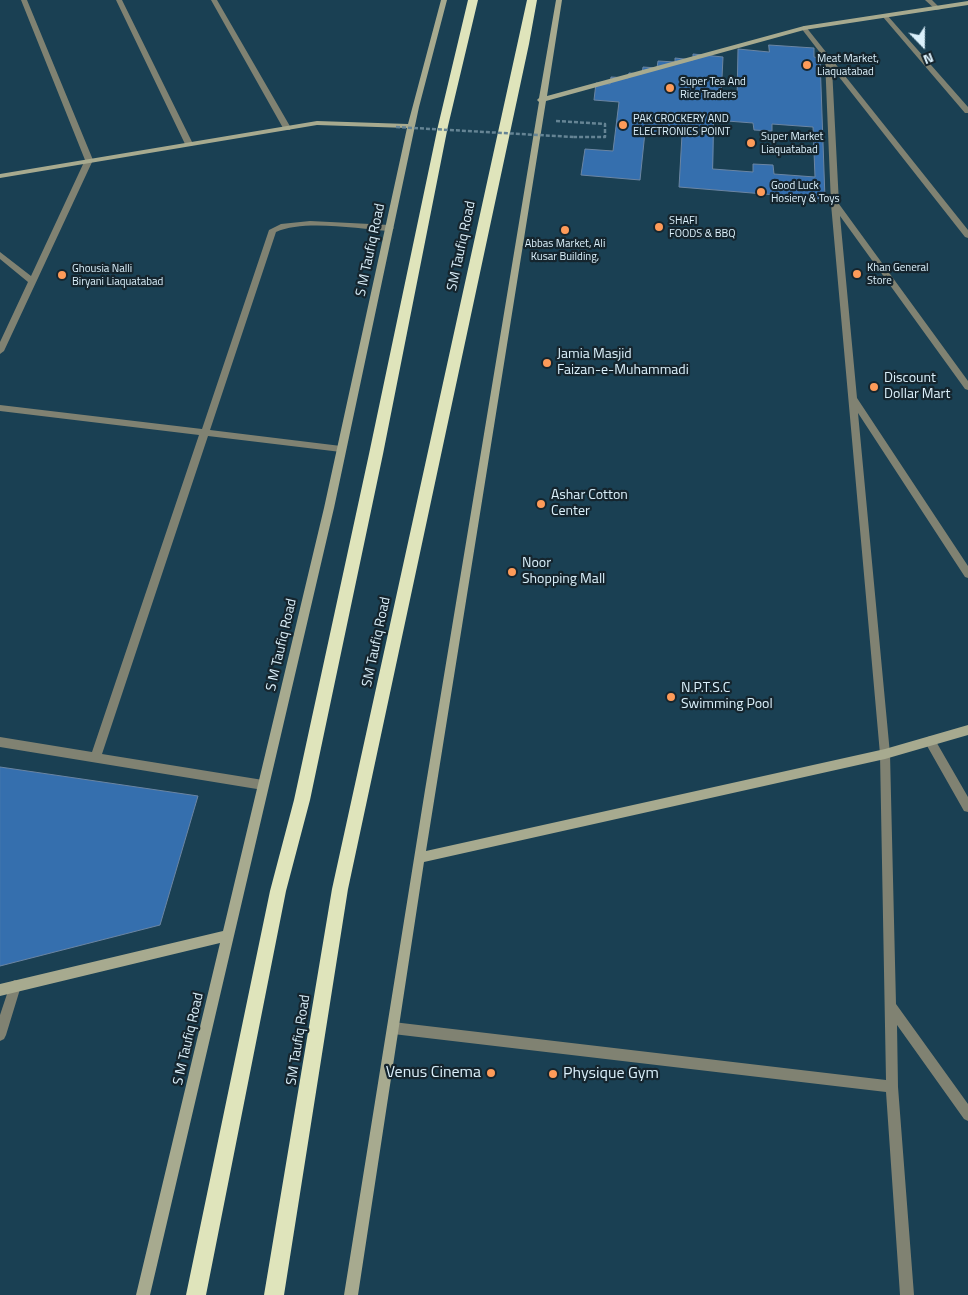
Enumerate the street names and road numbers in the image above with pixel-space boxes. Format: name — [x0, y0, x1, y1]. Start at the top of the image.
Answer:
street label: SM Taufiq Road — [444, 200, 480, 292]
street label: S M Taufiq Road — [353, 202, 389, 298]
street label: SM Taufiq Road — [359, 596, 395, 688]
street label: S M Taufiq Road — [263, 597, 301, 693]
street label: S M Taufiq Road — [170, 991, 208, 1087]
street label: SM Taufiq Road — [284, 994, 314, 1086]

